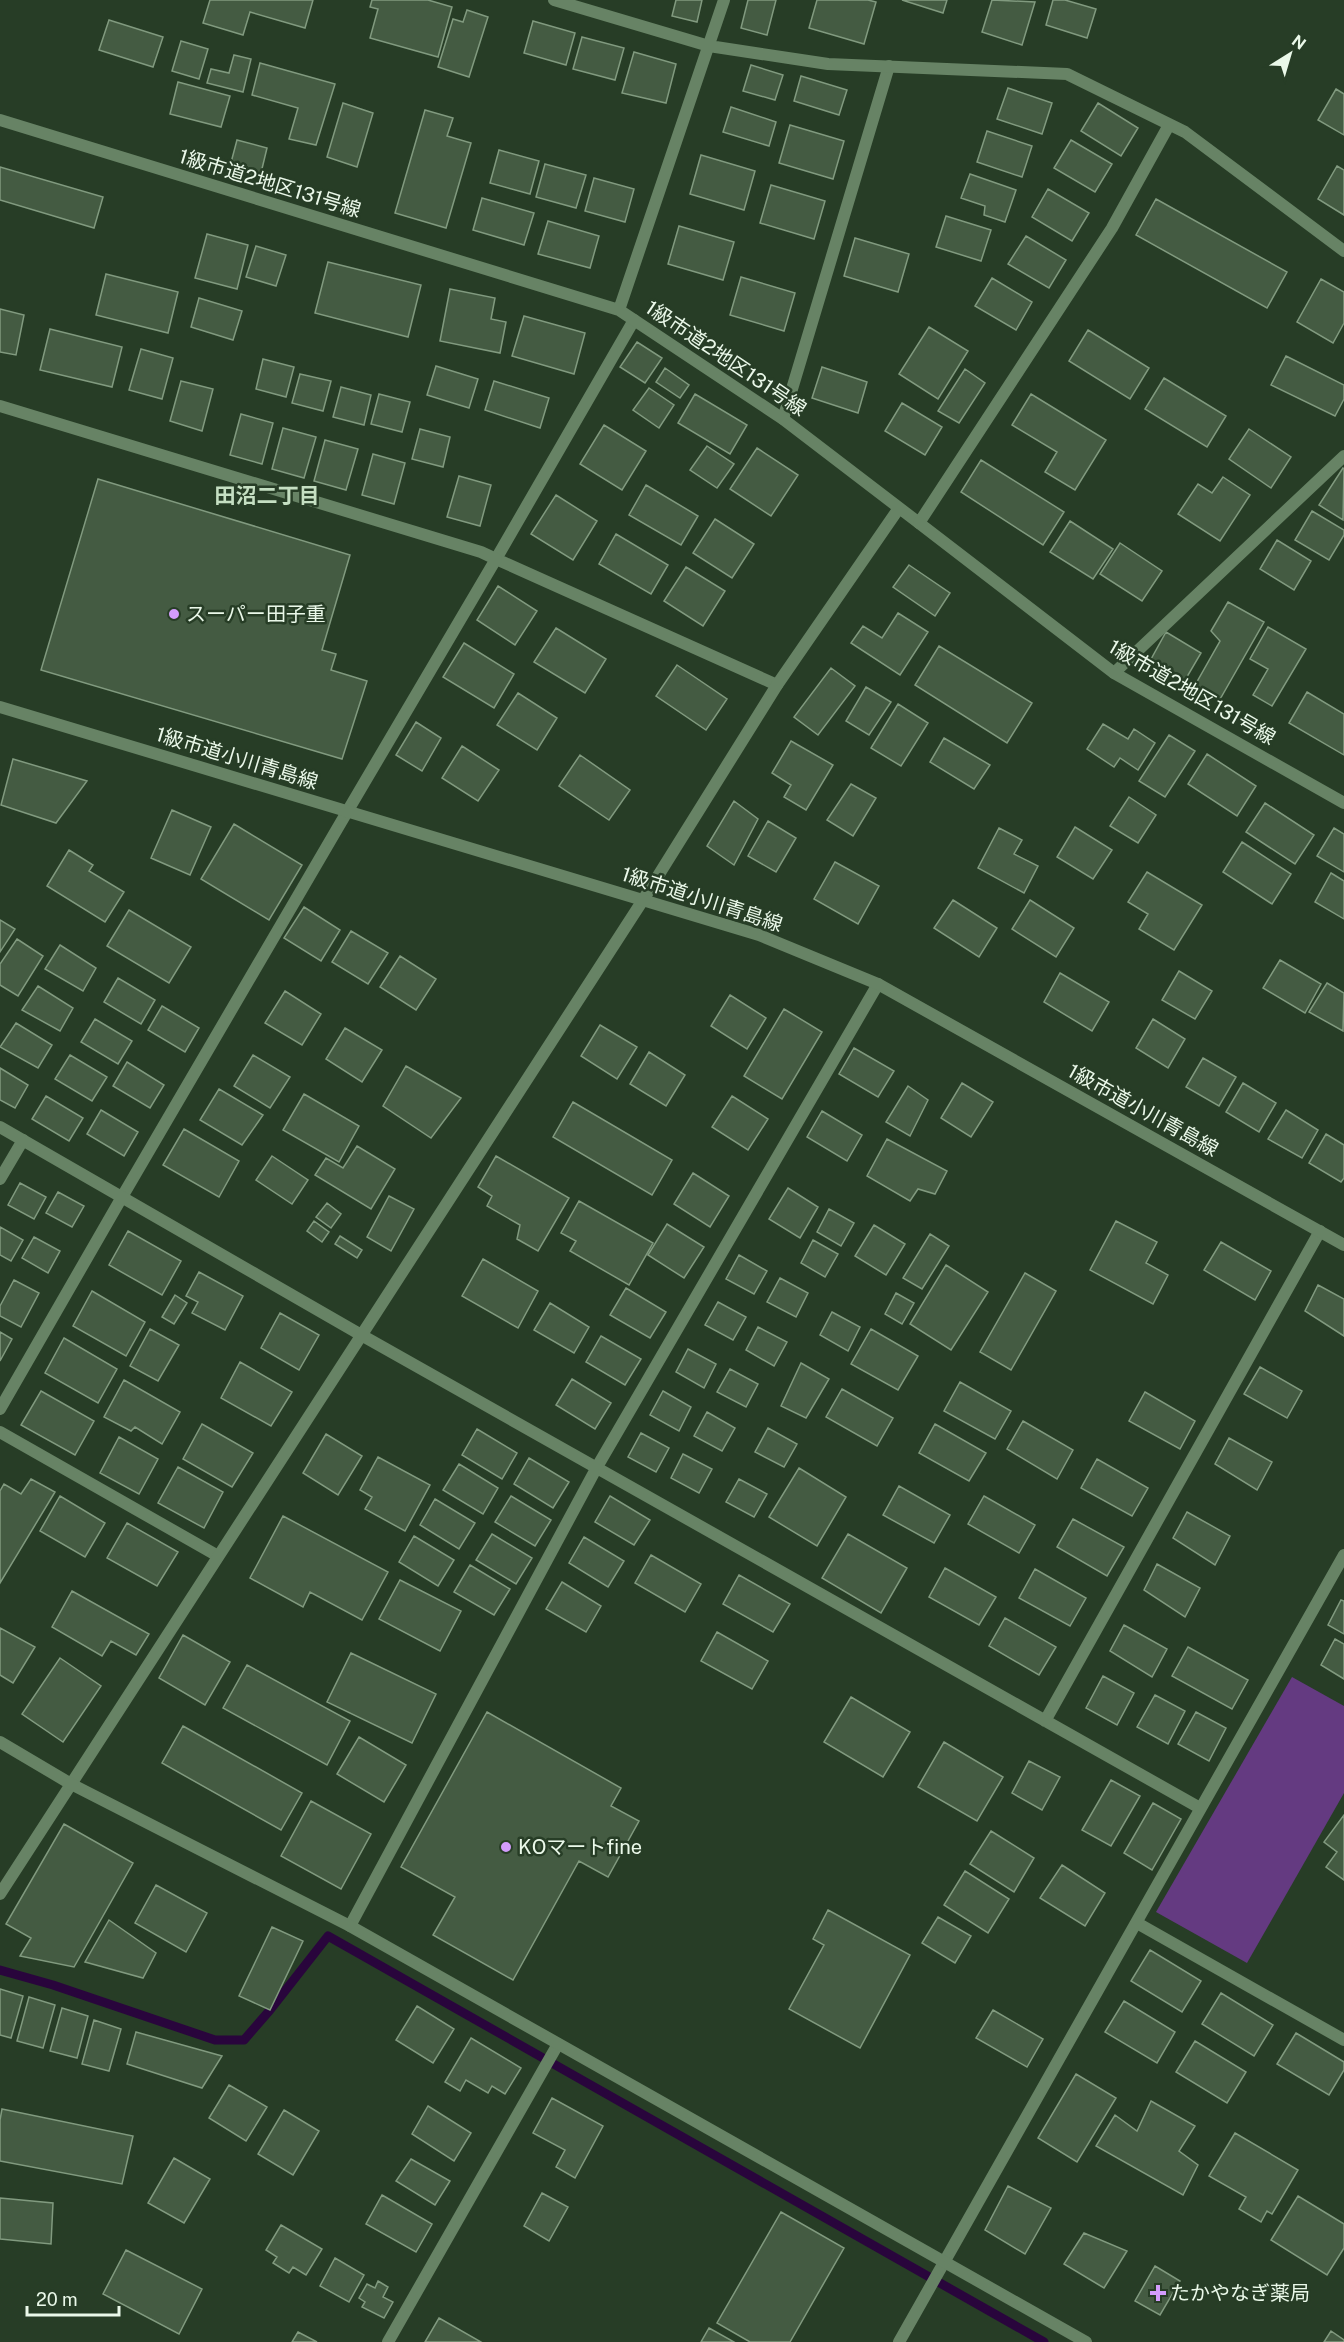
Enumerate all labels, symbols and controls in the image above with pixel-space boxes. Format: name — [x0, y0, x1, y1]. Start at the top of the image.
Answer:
north arrow — [1260, 24, 1320, 84]
text: N — [1288, 31, 1309, 54]
street label: 1級市道2地区131号線 — [176, 144, 364, 222]
street label: 1級市道2地区131号線 — [641, 295, 811, 421]
district label: 田沼二丁目 — [215, 483, 320, 508]
place label: スーパー田子重 — [186, 602, 326, 626]
marker: スーパー田子重 — [167, 607, 181, 621]
street label: 1級市道2地区131号線 — [1104, 634, 1280, 750]
street label: 1級市道小川青島線 — [153, 722, 321, 794]
street label: 1級市道小川青島線 — [618, 862, 786, 936]
street label: 1級市道小川青島線 — [1064, 1059, 1222, 1161]
place label: KOマートfine — [518, 1835, 642, 1859]
marker: KOマートfine — [499, 1840, 513, 1854]
scale bar — [27, 2279, 118, 2317]
place label: たかやなぎ薬局 — [1170, 2281, 1310, 2305]
marker: たかやなぎ薬局 — [1151, 2286, 1165, 2300]
text: 20 m — [36, 2289, 78, 2310]

